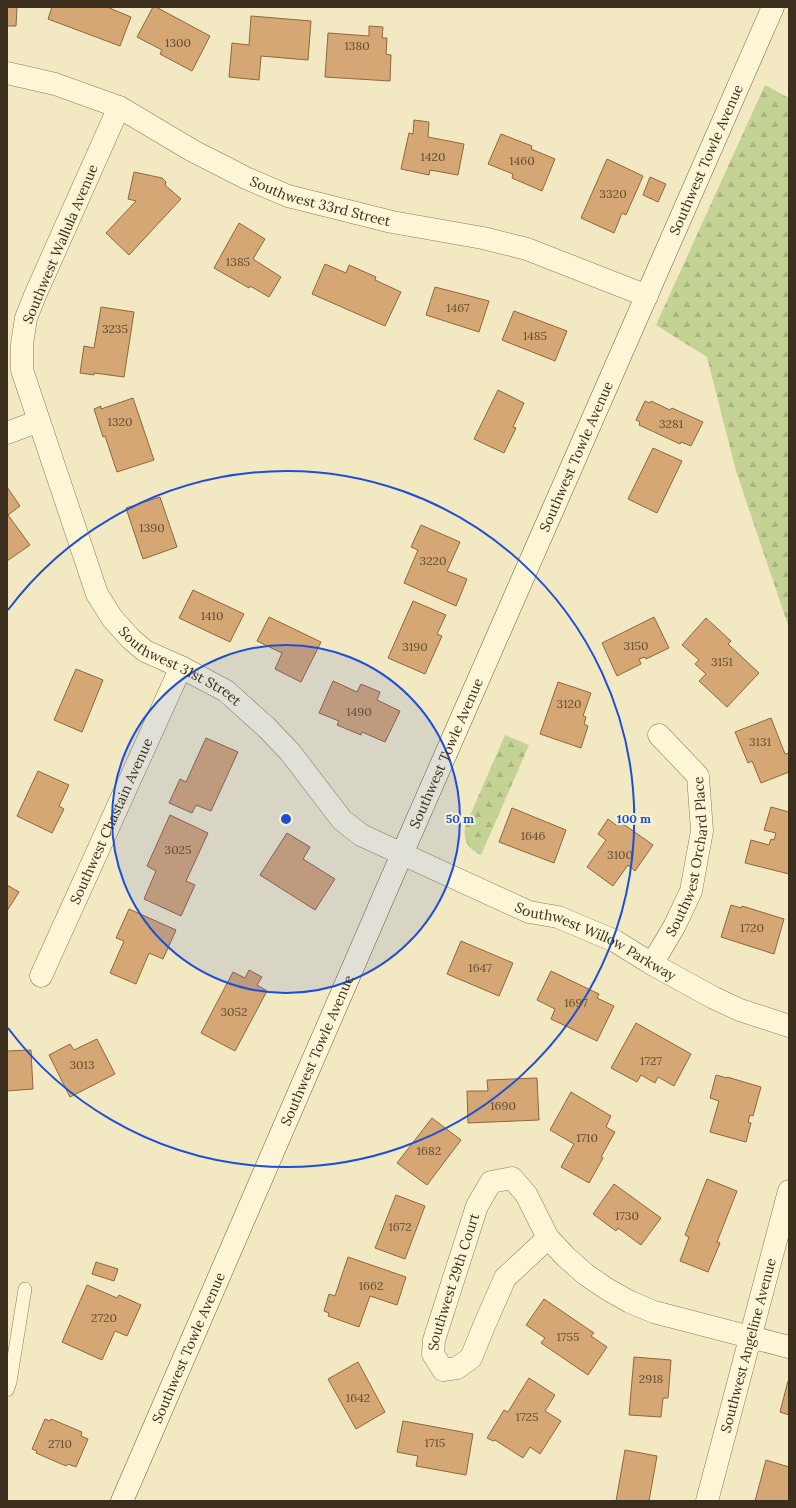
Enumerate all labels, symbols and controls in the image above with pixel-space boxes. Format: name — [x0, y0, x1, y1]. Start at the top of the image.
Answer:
house number: 1300 — [165, 35, 191, 50]
house number: 1380 — [344, 38, 370, 53]
street label: Southwest Towle Avenue — [665, 81, 747, 238]
house number: 1420 — [421, 149, 445, 164]
house number: 1460 — [509, 153, 535, 168]
street label: Southwest Wallula Avenue — [18, 161, 102, 326]
street label: Southwest 33rd Street — [247, 172, 393, 230]
house number: 3320 — [599, 186, 627, 201]
house number: 1385 — [226, 254, 250, 269]
house number: 1467 — [446, 300, 470, 315]
house number: 3235 — [102, 321, 128, 336]
house number: 1485 — [523, 328, 547, 343]
street label: Southwest Towle Avenue — [535, 378, 617, 535]
house number: 1320 — [108, 414, 132, 429]
house number: 3281 — [659, 416, 683, 431]
house number: 1390 — [139, 520, 165, 535]
house number: 3220 — [419, 553, 447, 568]
house number: 1410 — [201, 608, 223, 623]
street label: Southwest 31st Street — [115, 622, 246, 710]
house number: 3150 — [623, 638, 649, 653]
house number: 3190 — [402, 639, 428, 654]
house number: 3151 — [711, 654, 733, 669]
street label: Southwest Towle Avenue — [405, 675, 487, 831]
house number: 3120 — [557, 696, 581, 711]
house number: 1490 — [346, 704, 372, 719]
house number: 3131 — [749, 734, 771, 749]
street label: Southwest Chastain Avenue — [66, 735, 157, 907]
street label: Southwest Orchard Place — [661, 775, 711, 940]
text: 50 m — [446, 811, 474, 826]
text: 100 m — [617, 811, 651, 826]
centre of rings — [279, 812, 293, 826]
house number: 1646 — [521, 828, 545, 843]
house number: 3025 — [164, 842, 192, 857]
house number: 3100 — [607, 847, 633, 862]
street label: Southwest Willow Parkway — [512, 898, 680, 985]
house number: 1720 — [740, 920, 764, 935]
house number: 1647 — [468, 960, 492, 975]
street label: Southwest Towle Avenue — [276, 972, 358, 1129]
house number: 1697 — [564, 995, 588, 1010]
house number: 3052 — [220, 1004, 248, 1019]
house number: 1727 — [640, 1053, 662, 1068]
house number: 3013 — [69, 1057, 95, 1072]
house number: 1690 — [490, 1098, 516, 1113]
house number: 1710 — [576, 1130, 598, 1145]
house number: 1682 — [417, 1143, 441, 1158]
house number: 1730 — [615, 1208, 639, 1223]
street label: Southwest 29th Court — [424, 1210, 483, 1351]
house number: 1672 — [388, 1219, 412, 1234]
street label: Southwest Angeline Avenue — [716, 1256, 780, 1435]
street label: Southwest Towle Avenue — [148, 1269, 229, 1426]
house number: 1662 — [359, 1278, 383, 1293]
house number: 2720 — [91, 1310, 117, 1325]
house number: 1755 — [557, 1329, 579, 1344]
house number: 2918 — [639, 1371, 663, 1386]
house number: 1642 — [346, 1390, 370, 1405]
house number: 1725 — [516, 1409, 538, 1424]
house number: 1715 — [425, 1435, 445, 1450]
house number: 2710 — [48, 1436, 72, 1451]

